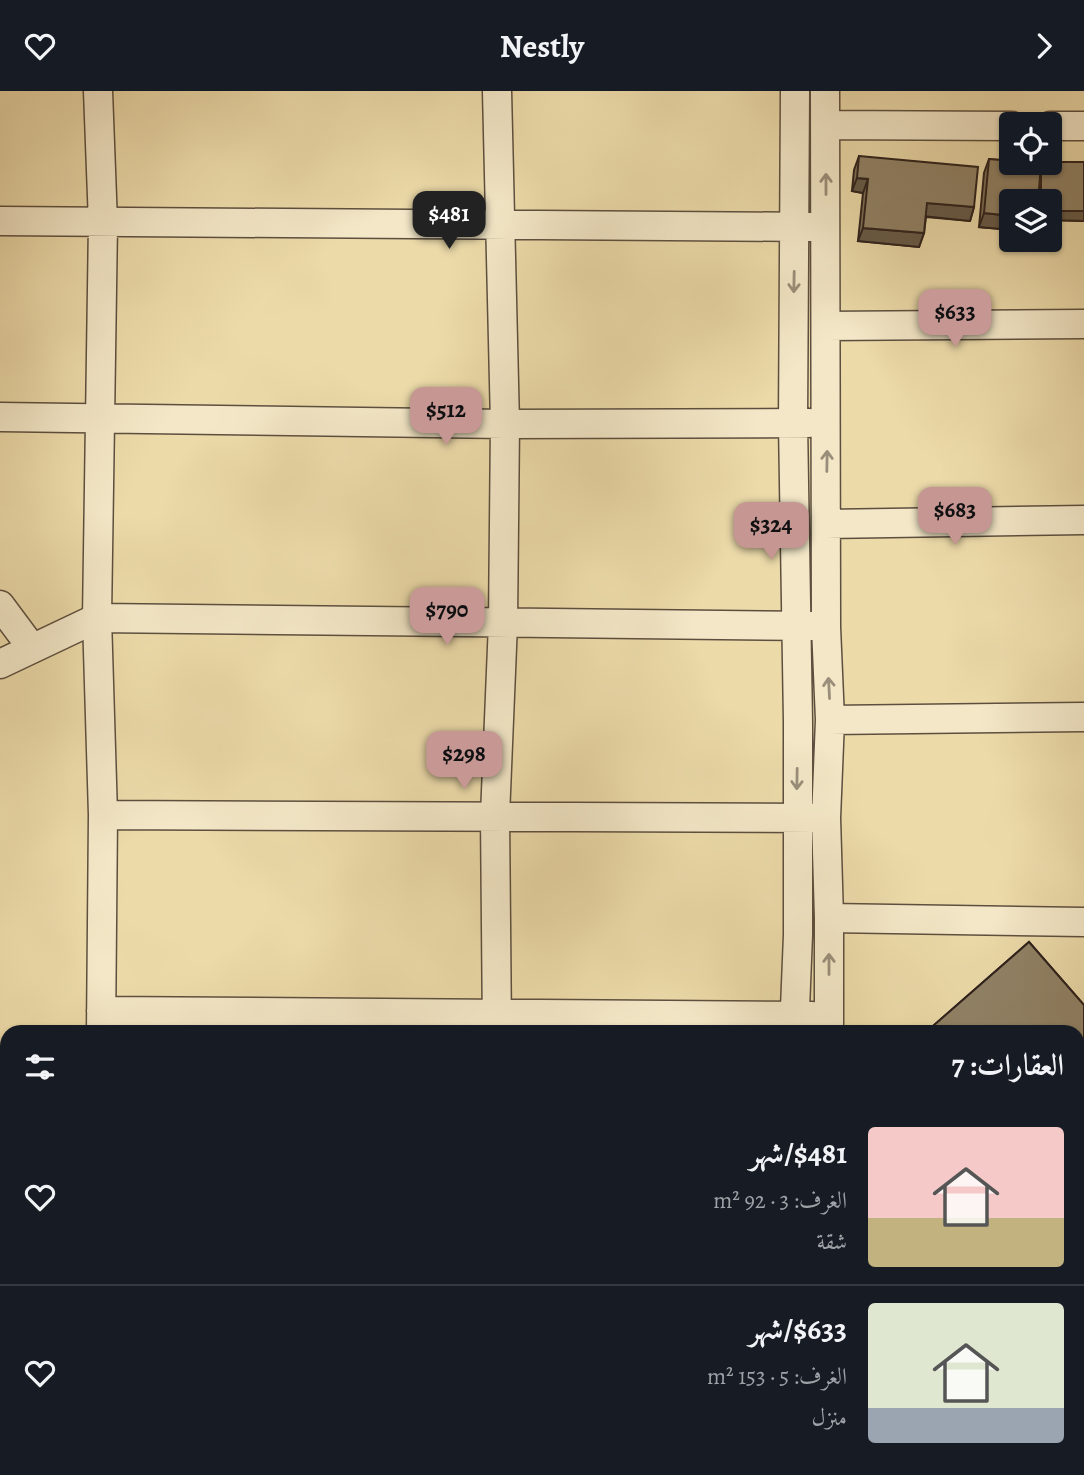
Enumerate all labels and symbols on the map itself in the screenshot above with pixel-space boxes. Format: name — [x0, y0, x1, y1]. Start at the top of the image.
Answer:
one-way arrow — [819, 173, 833, 196]
pin: $481 — [408, 191, 490, 251]
one-way arrow — [787, 270, 800, 293]
pin: $633 — [914, 289, 996, 349]
pin: $512 — [405, 387, 487, 447]
one-way arrow — [820, 449, 834, 472]
pin: $683 — [914, 487, 996, 547]
pin: $324 — [730, 503, 812, 562]
pin: $790 — [406, 587, 488, 647]
one-way arrow — [822, 677, 835, 700]
pin: $298 — [423, 731, 505, 791]
one-way arrow — [790, 767, 804, 790]
one-way arrow — [822, 953, 836, 976]

